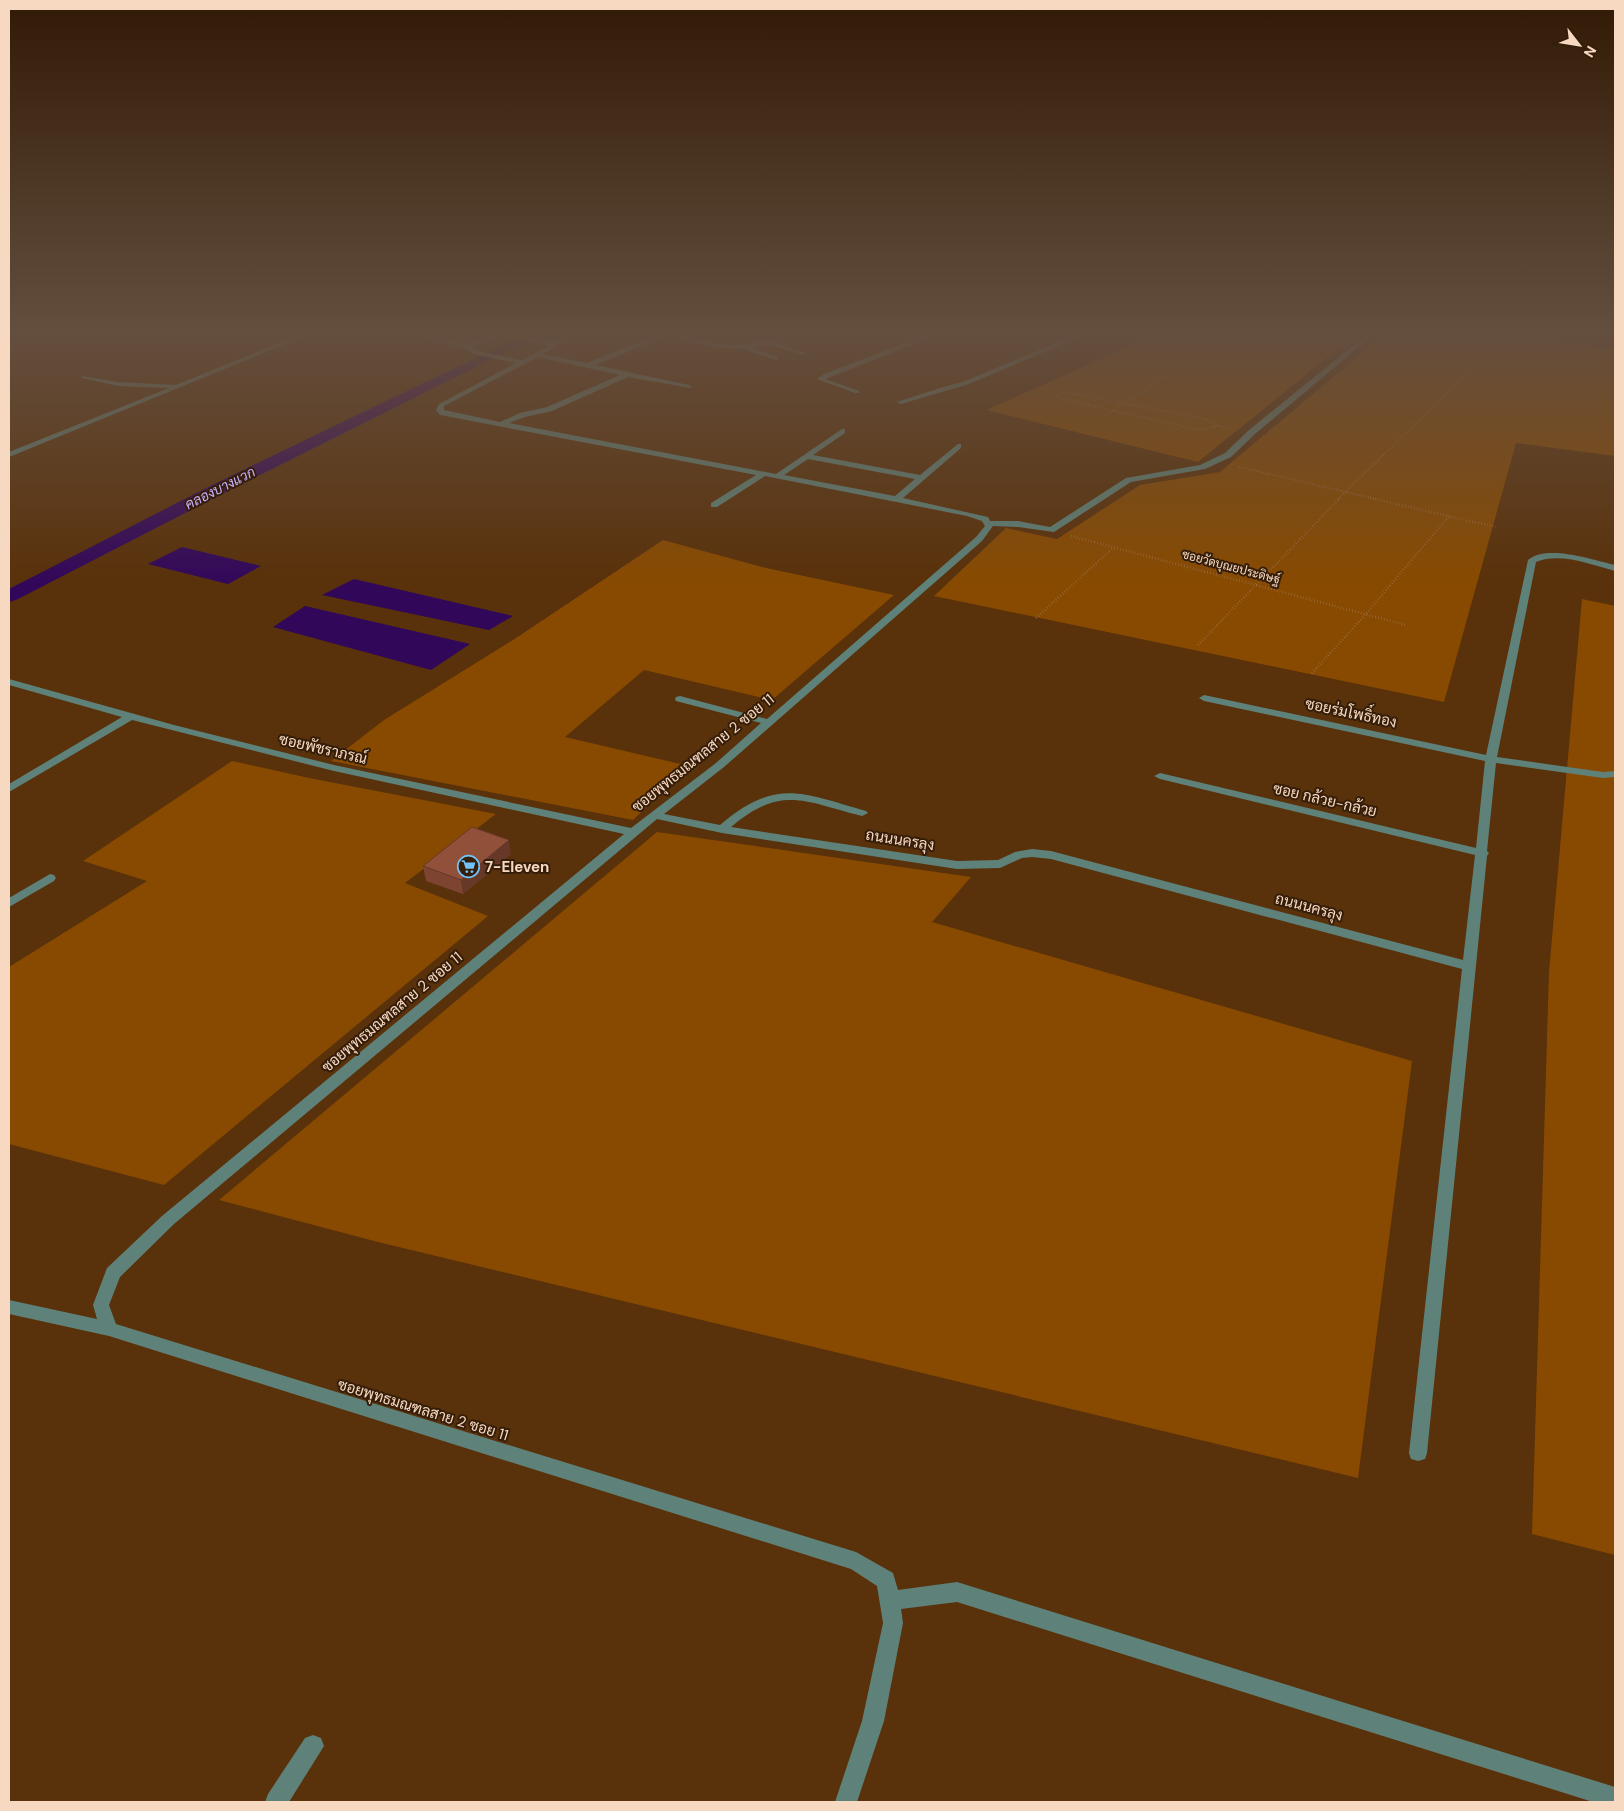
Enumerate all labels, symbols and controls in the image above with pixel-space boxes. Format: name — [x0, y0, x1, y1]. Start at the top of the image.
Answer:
north arrow — [1554, 20, 1604, 70]
text: N — [1580, 43, 1600, 61]
water label: คลองบางแวก — [182, 463, 258, 513]
street label: ซอยวัดบุณยประดิษฐ์ — [1180, 546, 1282, 589]
street label: ซอยร่มโพธิ์ทอง — [1303, 688, 1400, 732]
street label: ซอยพุทธมณฑลสาย 2 ซอย 11 — [628, 689, 779, 817]
street label: ซอยพัชราภรณ์ — [277, 729, 369, 769]
street label: ซอย กล้วย-กล้วย — [1271, 778, 1379, 822]
street label: ถนนนครลุง — [864, 825, 936, 856]
supermarket icon: 7-Eleven — [457, 855, 481, 879]
place label: 7-Eleven — [485, 857, 549, 877]
street label: ถนนนครลุง — [1273, 888, 1345, 927]
street label: ซอยพุทธมณฑลสาย 2 ซอย 11 — [318, 947, 467, 1077]
street label: ซอยพุทธมณฑลสาย 2 ซอย 11 — [335, 1374, 511, 1446]

